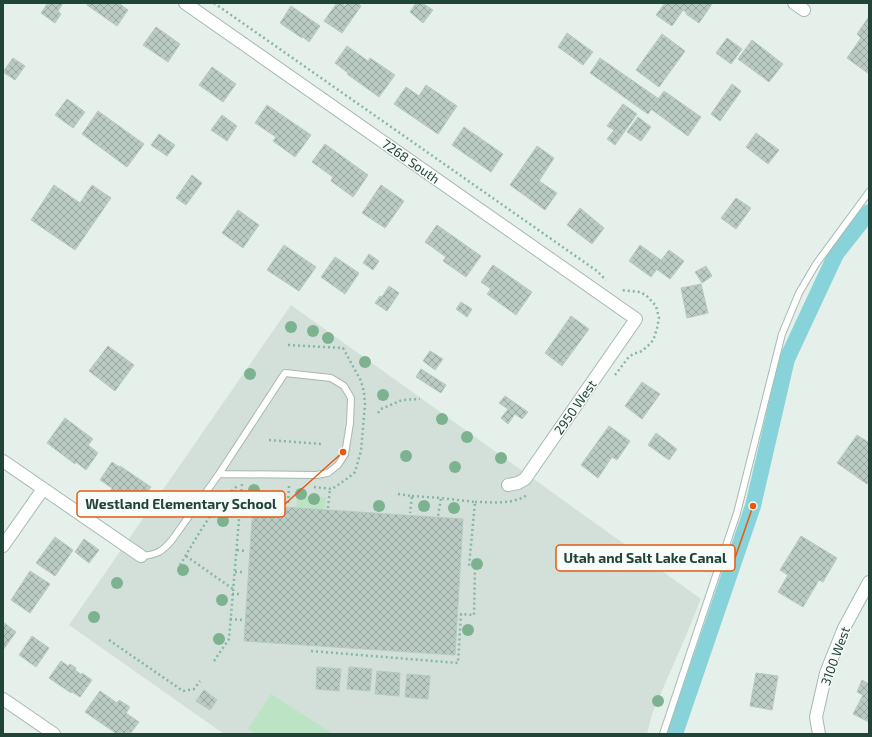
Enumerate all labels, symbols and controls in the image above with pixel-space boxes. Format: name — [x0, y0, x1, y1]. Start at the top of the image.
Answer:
street label: 7268 South — [379, 135, 443, 187]
street label: 2950 West — [550, 377, 600, 437]
callout: Westland Elementary School — [77, 491, 285, 517]
text: Westland Elementary School — [85, 495, 277, 512]
callout: Utah and Salt Lake Canal — [556, 545, 735, 571]
text: Utah and Salt Lake Canal — [563, 549, 727, 566]
street label: 3100 West — [817, 624, 853, 688]

